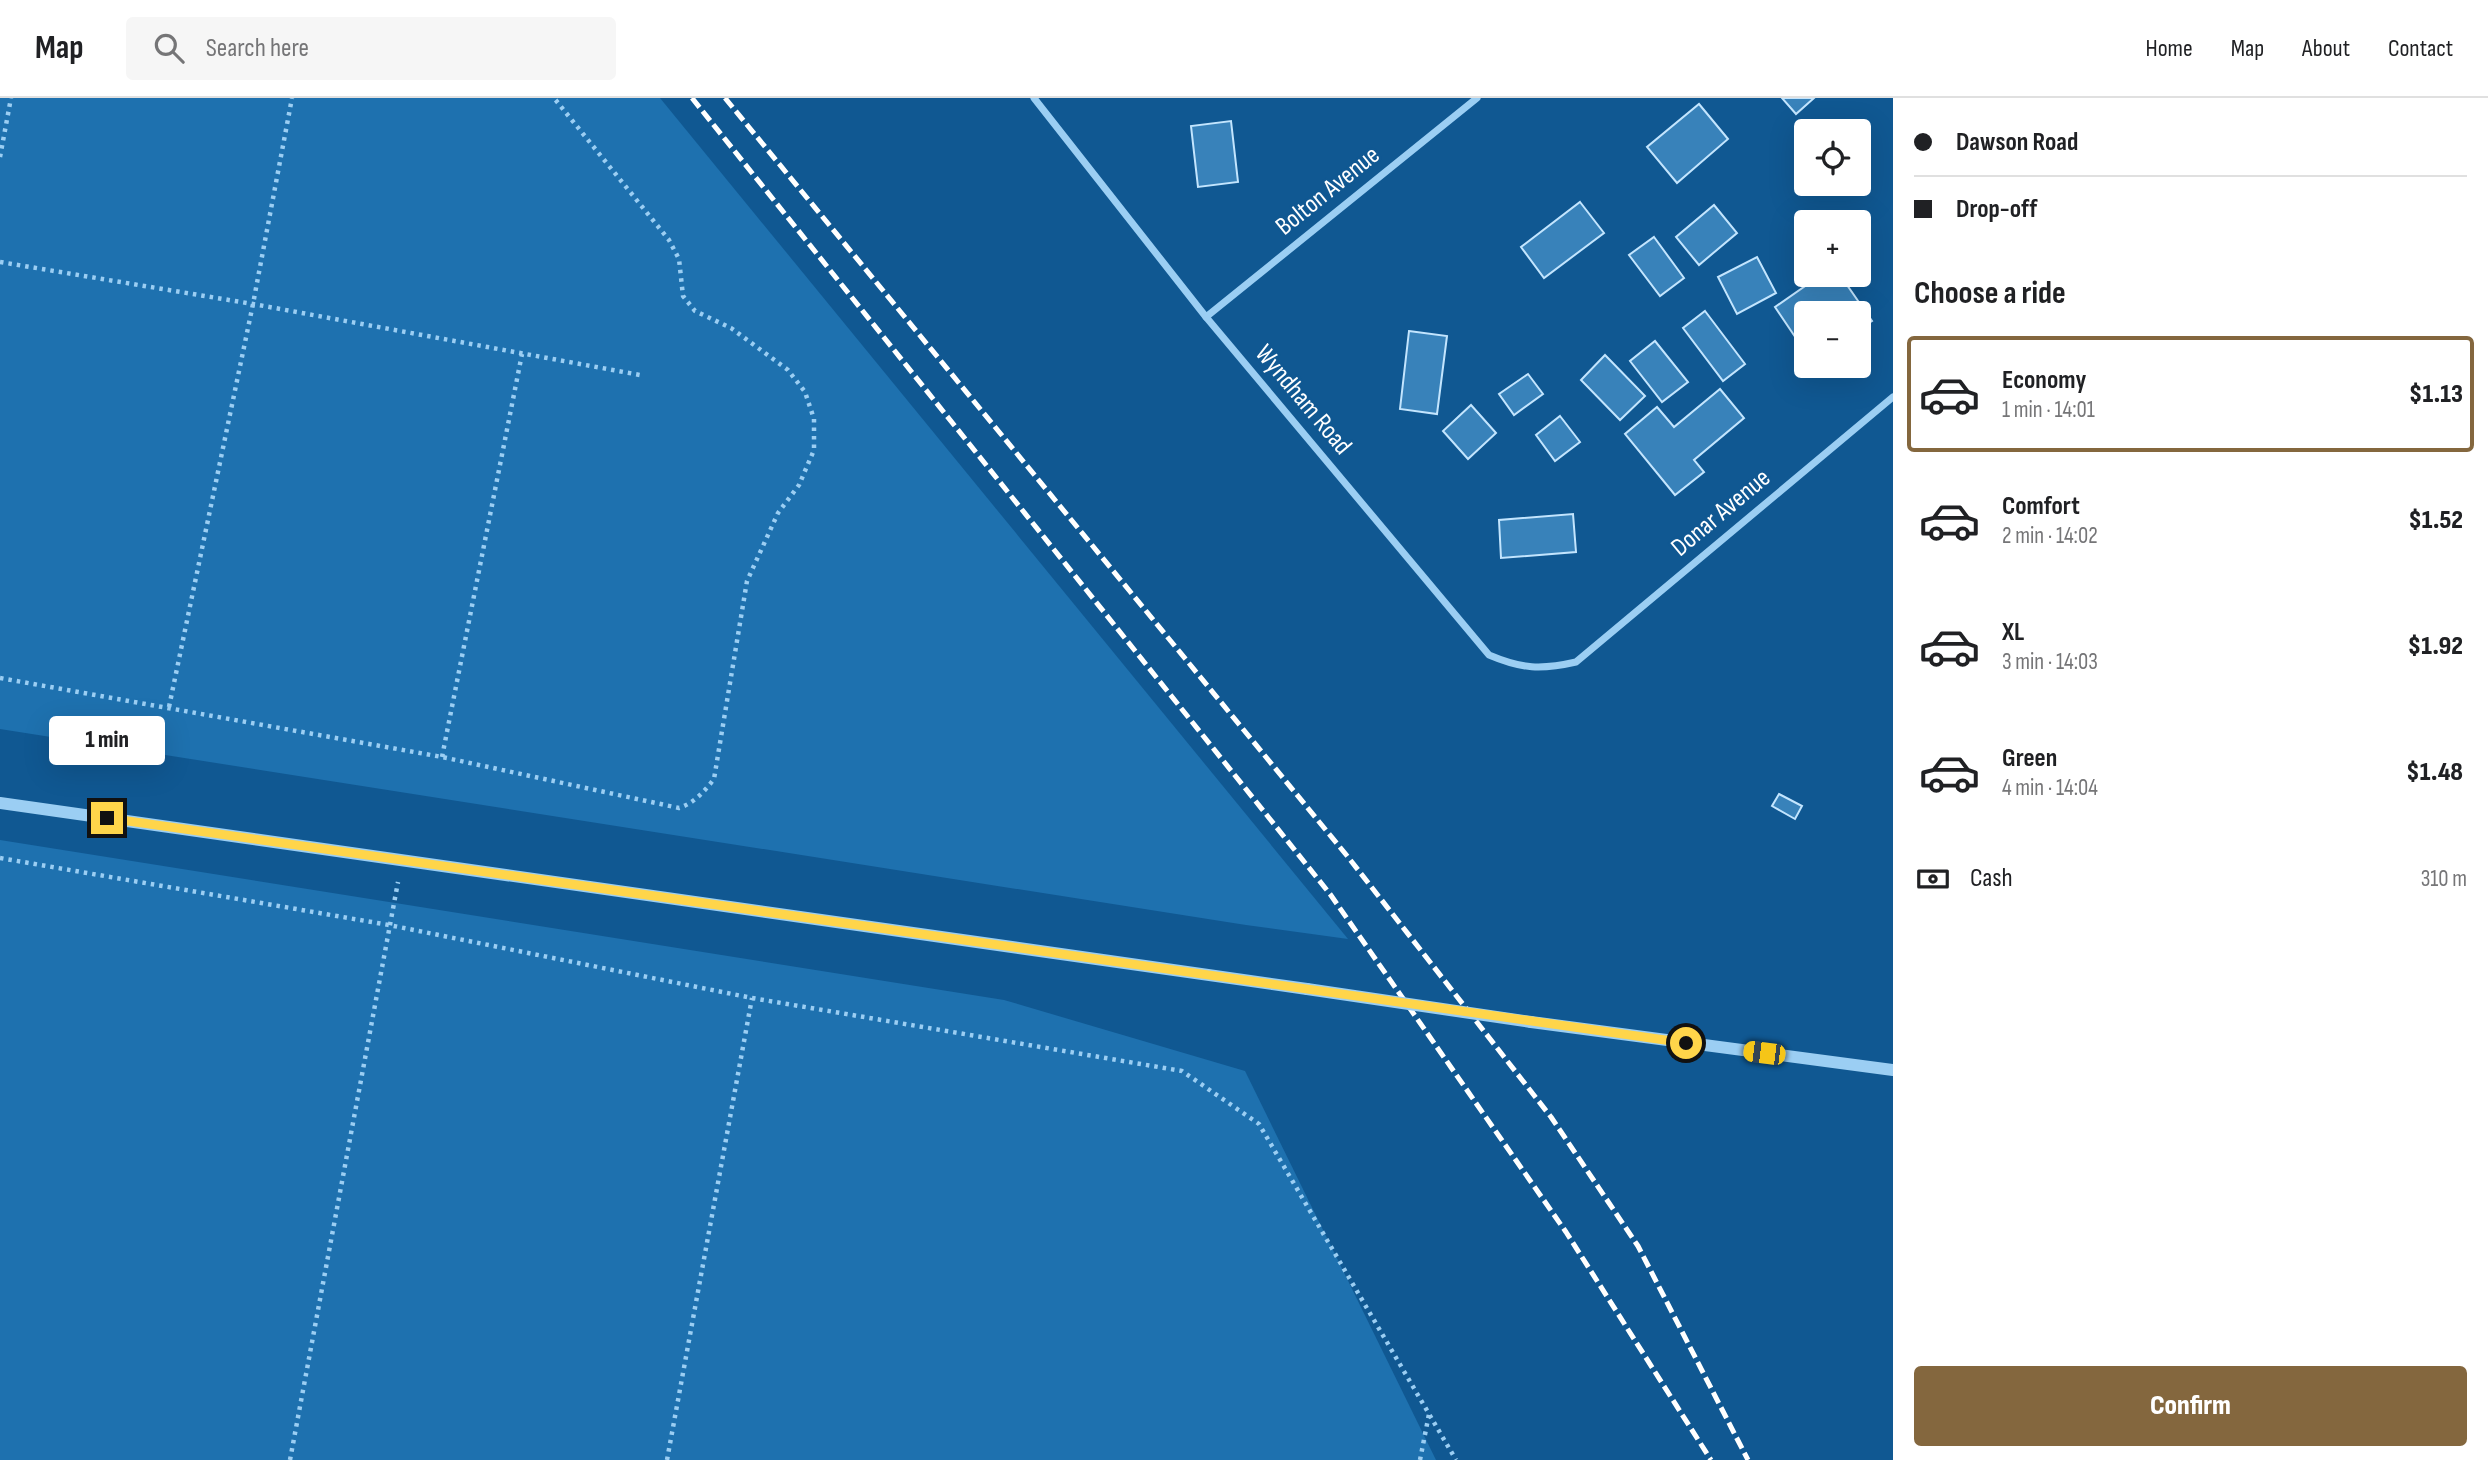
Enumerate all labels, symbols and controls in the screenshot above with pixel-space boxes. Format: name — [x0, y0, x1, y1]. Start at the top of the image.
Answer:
search box — [126, 17, 616, 80]
text: Map — [35, 28, 84, 68]
icon: search — [150, 29, 188, 67]
text: Search here — [206, 33, 309, 64]
text: Home — [2145, 34, 2193, 63]
text: Map — [2231, 34, 2264, 63]
text: About — [2302, 34, 2350, 63]
text: Contact — [2388, 34, 2453, 63]
map controls — [1794, 119, 1871, 378]
button: locate — [1794, 119, 1871, 196]
text: Dawson Road — [1956, 127, 2078, 158]
street label: Bolton Avenue — [1270, 140, 1386, 242]
text: Drop-off — [1956, 194, 2037, 225]
button: + — [1794, 210, 1871, 287]
text: Choose a ride — [1914, 274, 2066, 313]
button: − — [1794, 301, 1871, 378]
street label: Wyndham Road — [1248, 339, 1358, 461]
icon: car — [1918, 363, 1981, 426]
text: Economy — [2002, 365, 2086, 396]
text: $1.13 — [2409, 379, 2463, 410]
text: 1 min · 14:01 — [2002, 396, 2095, 424]
street label: Donar Avenue — [1665, 463, 1777, 563]
icon: car — [1918, 489, 1981, 552]
text: Comfort — [2002, 491, 2080, 522]
text: $1.52 — [2408, 505, 2463, 536]
text: 2 min · 14:02 — [2002, 522, 2098, 550]
icon: car — [1918, 615, 1981, 678]
text: XL — [2002, 617, 2024, 648]
text: $1.92 — [2408, 631, 2463, 662]
text: 3 min · 14:03 — [2002, 648, 2098, 676]
callout: 1 min — [49, 716, 165, 766]
text: 1 min — [85, 726, 129, 754]
icon: car — [1918, 741, 1981, 804]
text: Green — [2002, 743, 2057, 774]
text: $1.48 — [2406, 757, 2463, 788]
text: 4 min · 14:04 — [2002, 774, 2098, 802]
route end — [91, 802, 123, 834]
icon: cash — [1914, 860, 1952, 898]
text: Cash — [1970, 863, 2013, 894]
text: 310 m — [2421, 865, 2467, 893]
route start — [1670, 1027, 1702, 1059]
car — [1742, 1040, 1787, 1066]
button: Confirm — [1914, 1366, 2467, 1446]

